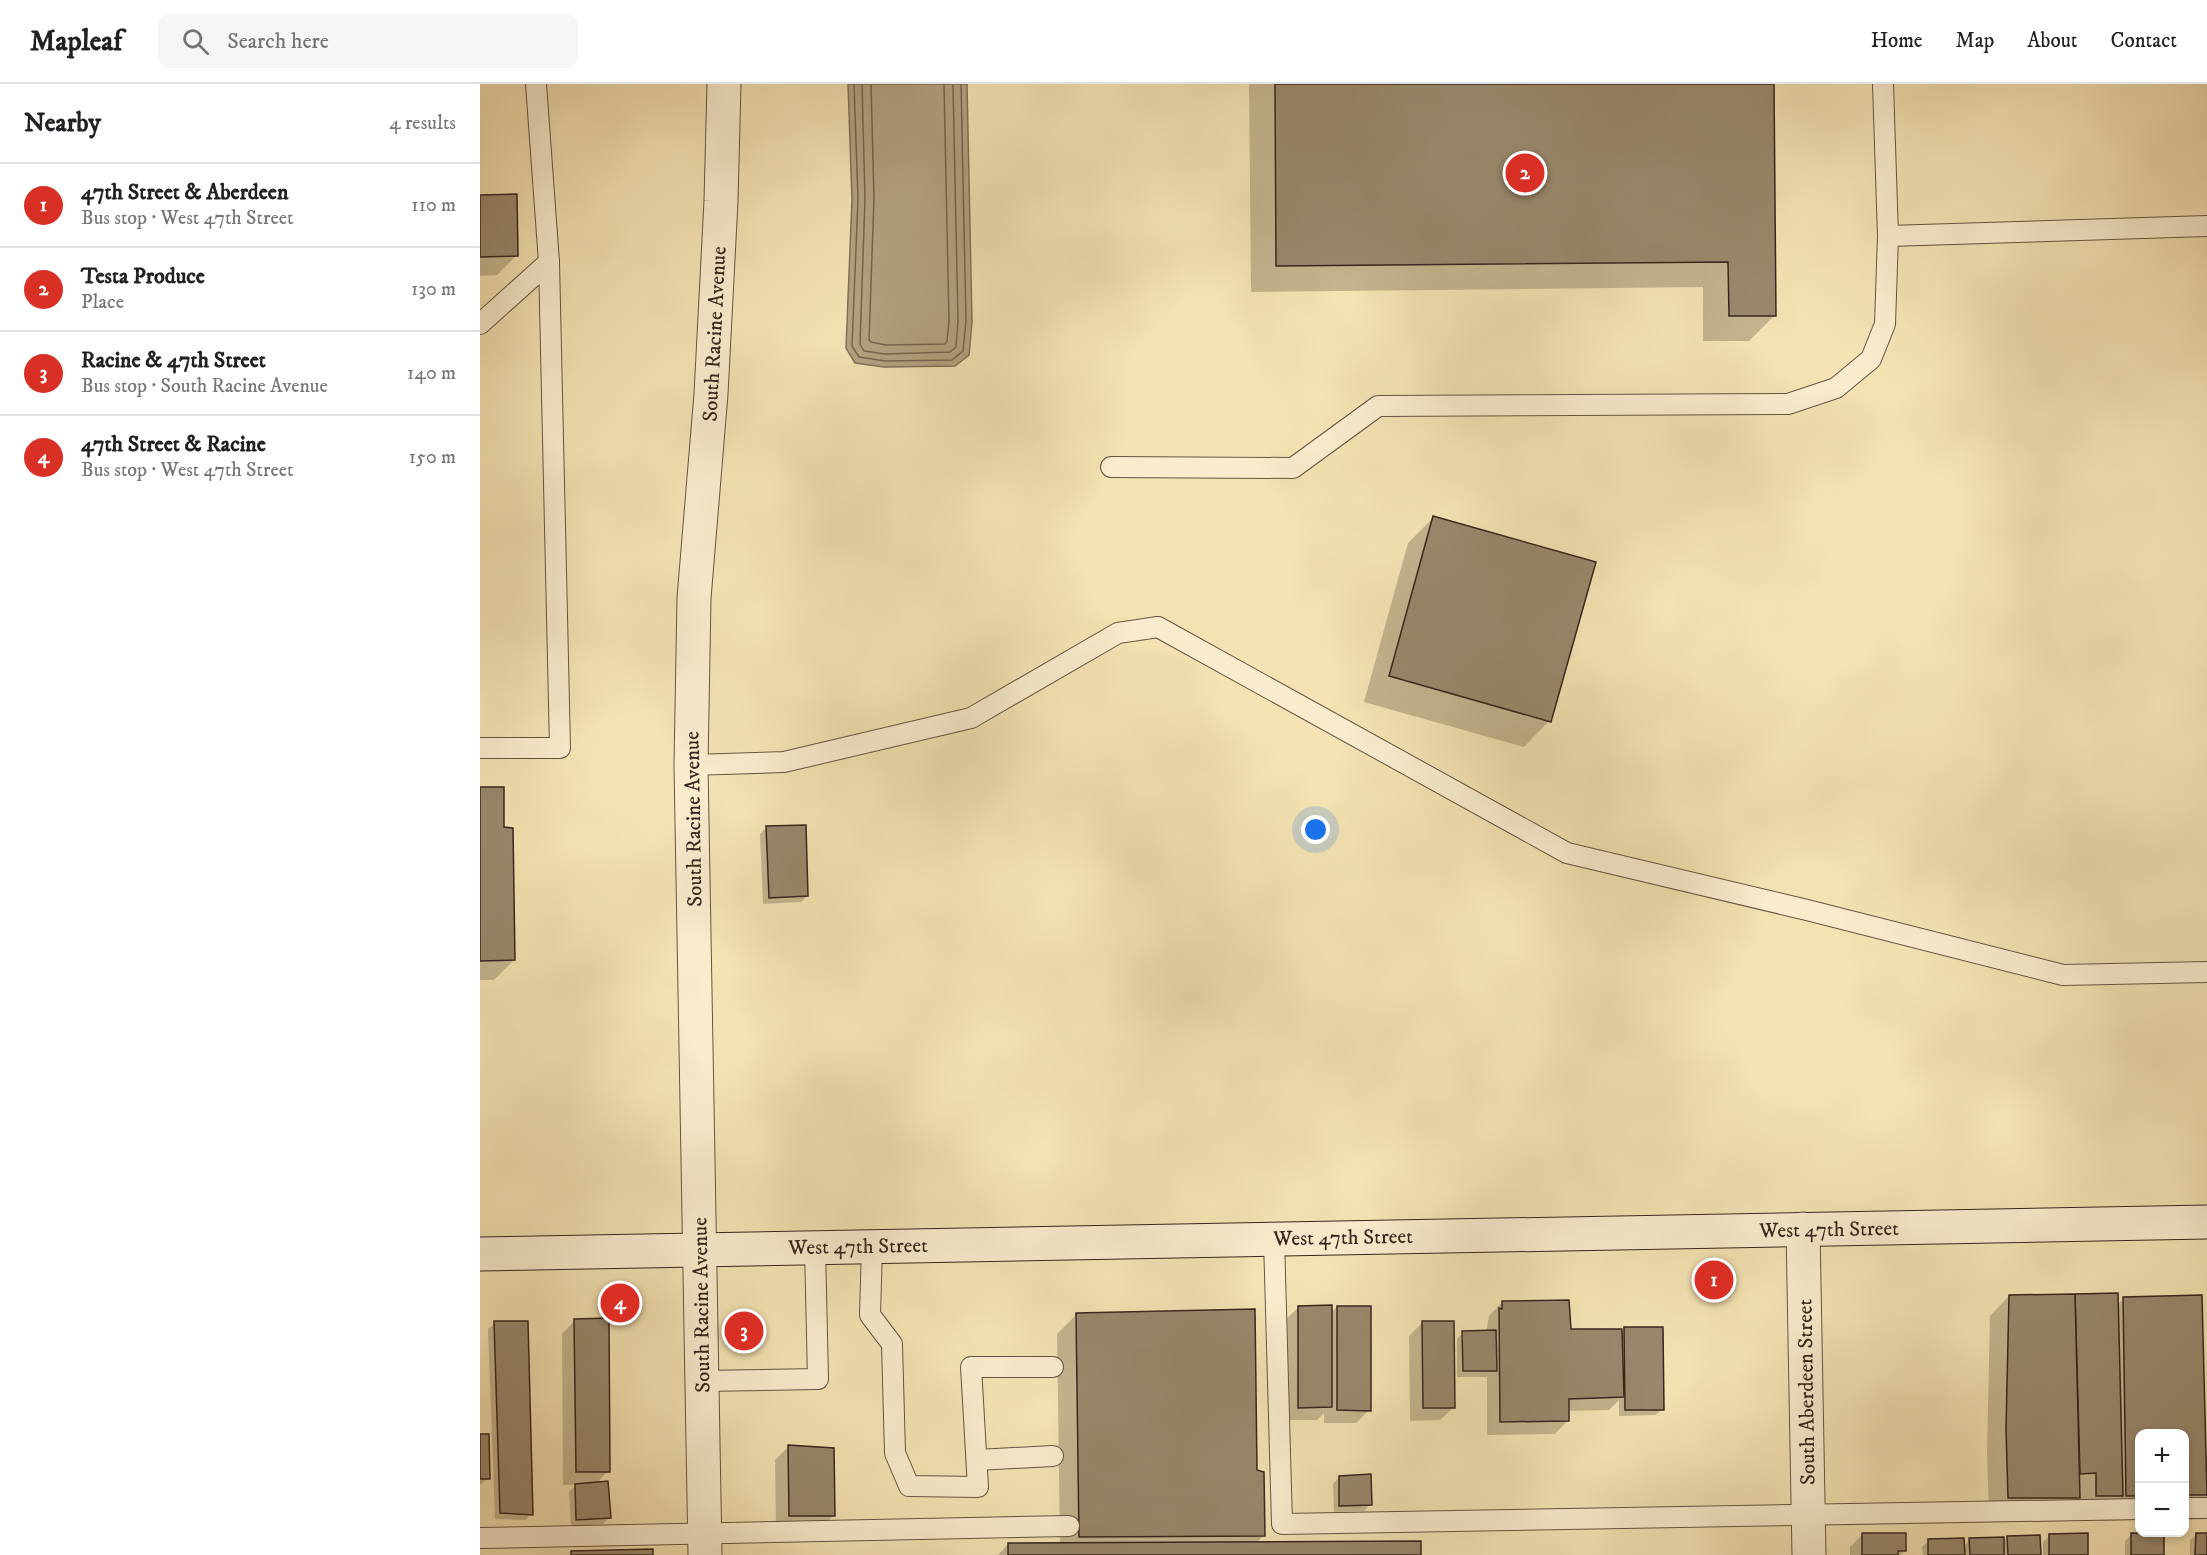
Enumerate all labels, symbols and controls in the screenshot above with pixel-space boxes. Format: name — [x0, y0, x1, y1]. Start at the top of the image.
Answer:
search box — [158, 14, 578, 68]
text: Mapleaf — [30, 24, 122, 59]
icon: search — [179, 25, 212, 58]
text: Search here — [227, 28, 329, 55]
text: Home — [1871, 28, 1923, 54]
text: Map — [1956, 28, 1994, 54]
text: About — [2027, 28, 2078, 54]
text: Contact — [2111, 28, 2177, 54]
text: Nearby — [24, 107, 101, 140]
text: 4 results — [389, 111, 456, 136]
pin: 2 — [1506, 150, 1544, 196]
text: 47th Street & Aberdeen — [81, 179, 288, 206]
text: 1 — [40, 193, 47, 218]
text: 110 m — [411, 193, 456, 218]
text: Bus stop · West 47th Street — [81, 206, 293, 231]
street label: South Racine Avenue — [697, 245, 733, 422]
text: Testa Produce — [81, 263, 205, 290]
text: 2 — [39, 277, 48, 302]
text: 130 m — [411, 277, 456, 302]
text: Place — [81, 290, 124, 315]
text: Racine & 47th Street — [81, 347, 266, 374]
text: 3 — [40, 361, 47, 386]
text: 140 m — [407, 361, 456, 386]
text: Bus stop · South Racine Avenue — [81, 374, 328, 399]
text: 47th Street & Racine — [81, 431, 266, 458]
text: 4 — [38, 445, 49, 470]
text: 150 m — [409, 445, 456, 470]
text: Bus stop · West 47th Street — [81, 458, 293, 483]
street label: South Racine Avenue — [679, 731, 709, 907]
your location — [1301, 815, 1330, 844]
street label: West 47th Street — [1758, 1216, 1899, 1244]
street label: South Racine Avenue — [687, 1217, 717, 1393]
street label: West 47th Street — [1272, 1224, 1413, 1252]
street label: West 47th Street — [787, 1233, 928, 1261]
pin: 1 — [1694, 1258, 1734, 1302]
pin: 4 — [600, 1280, 640, 1326]
street label: South Aberdeen Street — [1792, 1298, 1822, 1485]
pin: 3 — [724, 1308, 764, 1354]
map controls — [2135, 1429, 2189, 1537]
button: + — [2135, 1429, 2189, 1483]
button: − — [2135, 1483, 2189, 1537]

